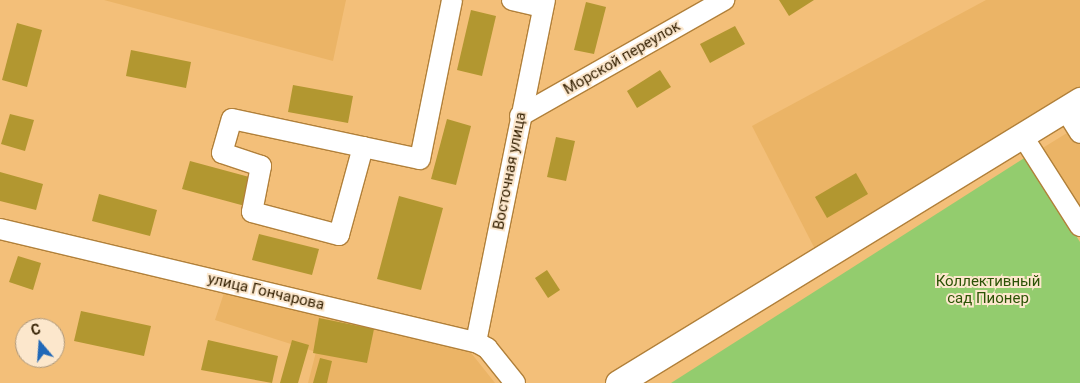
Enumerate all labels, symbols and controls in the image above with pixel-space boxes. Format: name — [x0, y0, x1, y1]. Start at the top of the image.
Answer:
street label: Морской переулок — [560, 17, 684, 99]
street label: Восточная улица — [490, 111, 530, 231]
street label: улица Гончарова — [206, 270, 326, 314]
park label: Коллективный сад Пионер — [936, 272, 1040, 307]
north arrow — [15, 318, 65, 368]
text: С — [29, 321, 42, 339]

